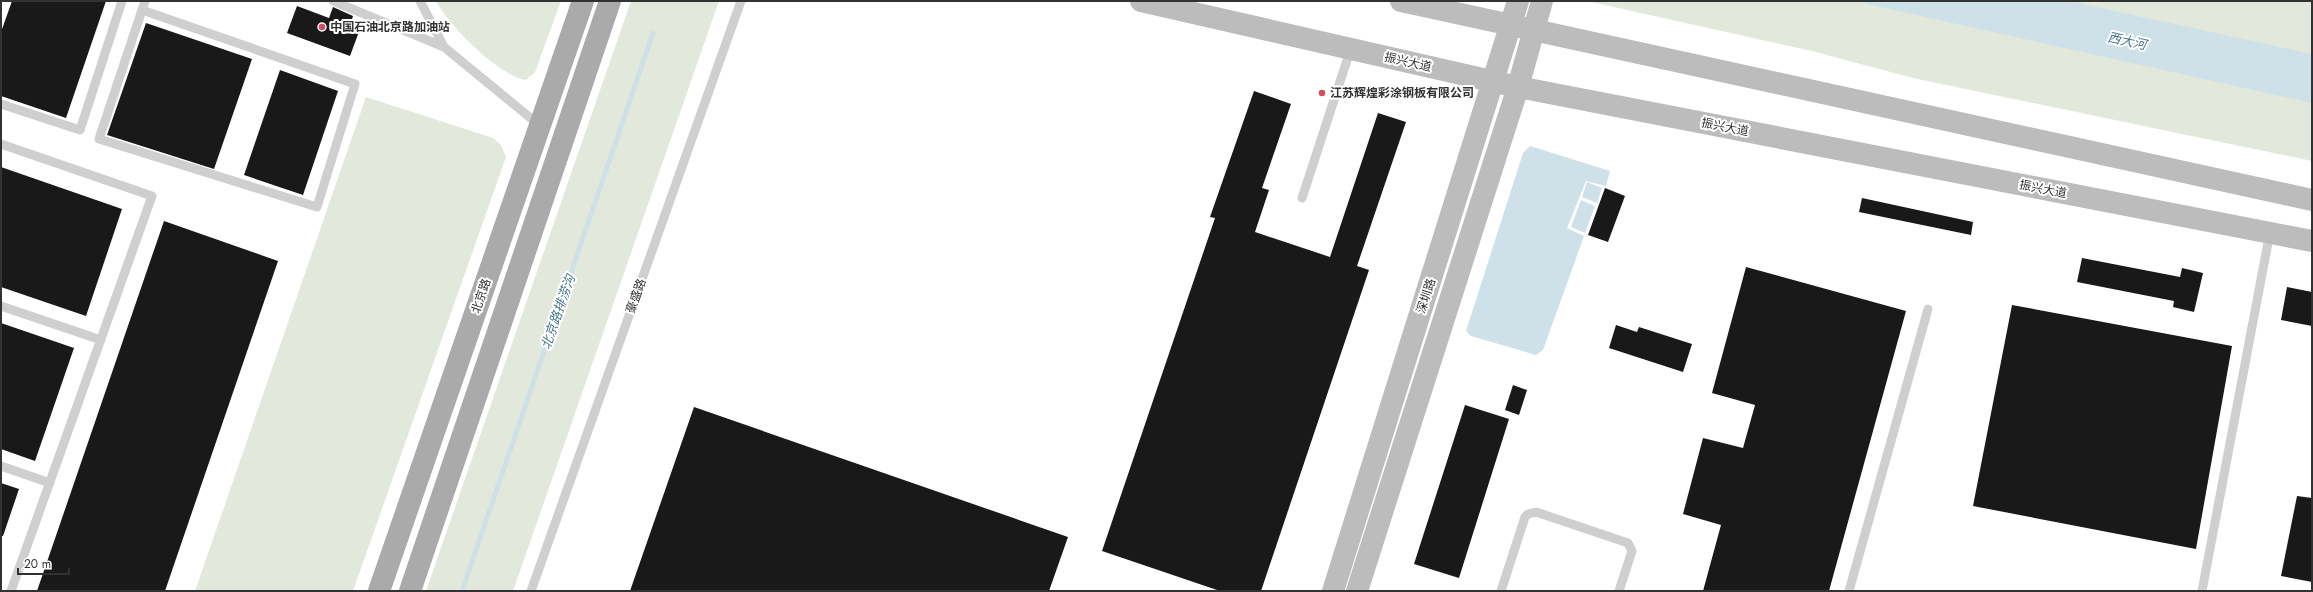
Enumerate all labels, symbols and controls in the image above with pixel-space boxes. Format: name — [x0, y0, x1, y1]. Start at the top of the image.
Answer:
place label: 中国石油北京路加油站 — [330, 18, 450, 36]
marker: 中国石油北京路加油站 — [317, 22, 327, 32]
water label: 西大河 — [2106, 28, 2151, 55]
street label: 振兴大道 — [1383, 48, 1433, 76]
place label: 江苏辉煌彩涂钢板有限公司 — [1330, 84, 1474, 102]
marker: 江苏辉煌彩涂钢板有限公司 — [1317, 88, 1327, 98]
street label: 振兴大道 — [1700, 114, 1750, 140]
street label: 振兴大道 — [2018, 176, 2068, 202]
water label: 北京路排涝沟 — [536, 270, 580, 352]
street label: 北京路 — [467, 276, 495, 316]
street label: 豪盛路 — [621, 276, 651, 316]
street label: 深圳路 — [1412, 276, 1440, 316]
scale bar — [18, 550, 69, 576]
text: 20 m — [24, 555, 51, 573]

